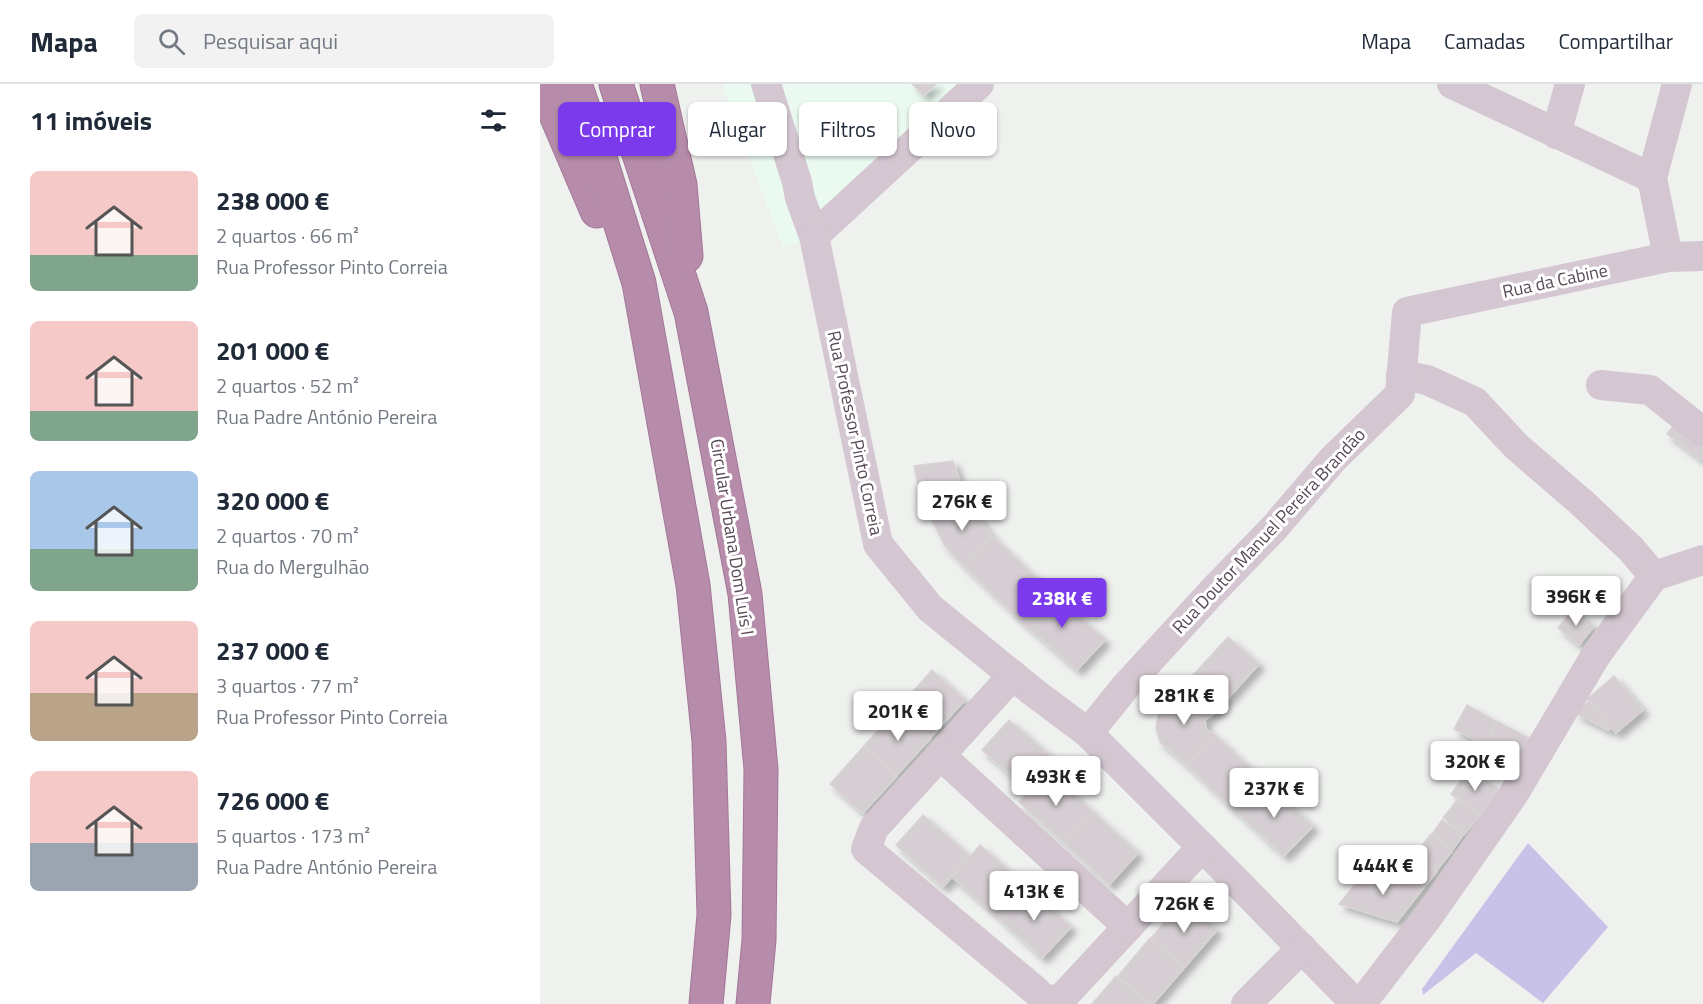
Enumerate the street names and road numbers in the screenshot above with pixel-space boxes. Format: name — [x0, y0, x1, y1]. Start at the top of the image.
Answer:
street label: Rua da Cabine — [1500, 256, 1610, 305]
street label: Rua Professor Pinto Correia — [821, 328, 890, 538]
street label: Rua Doutor Manuel Pereira Brandão — [1166, 422, 1372, 640]
street label: Circular Urbana Dom Luís I — [704, 437, 761, 637]

